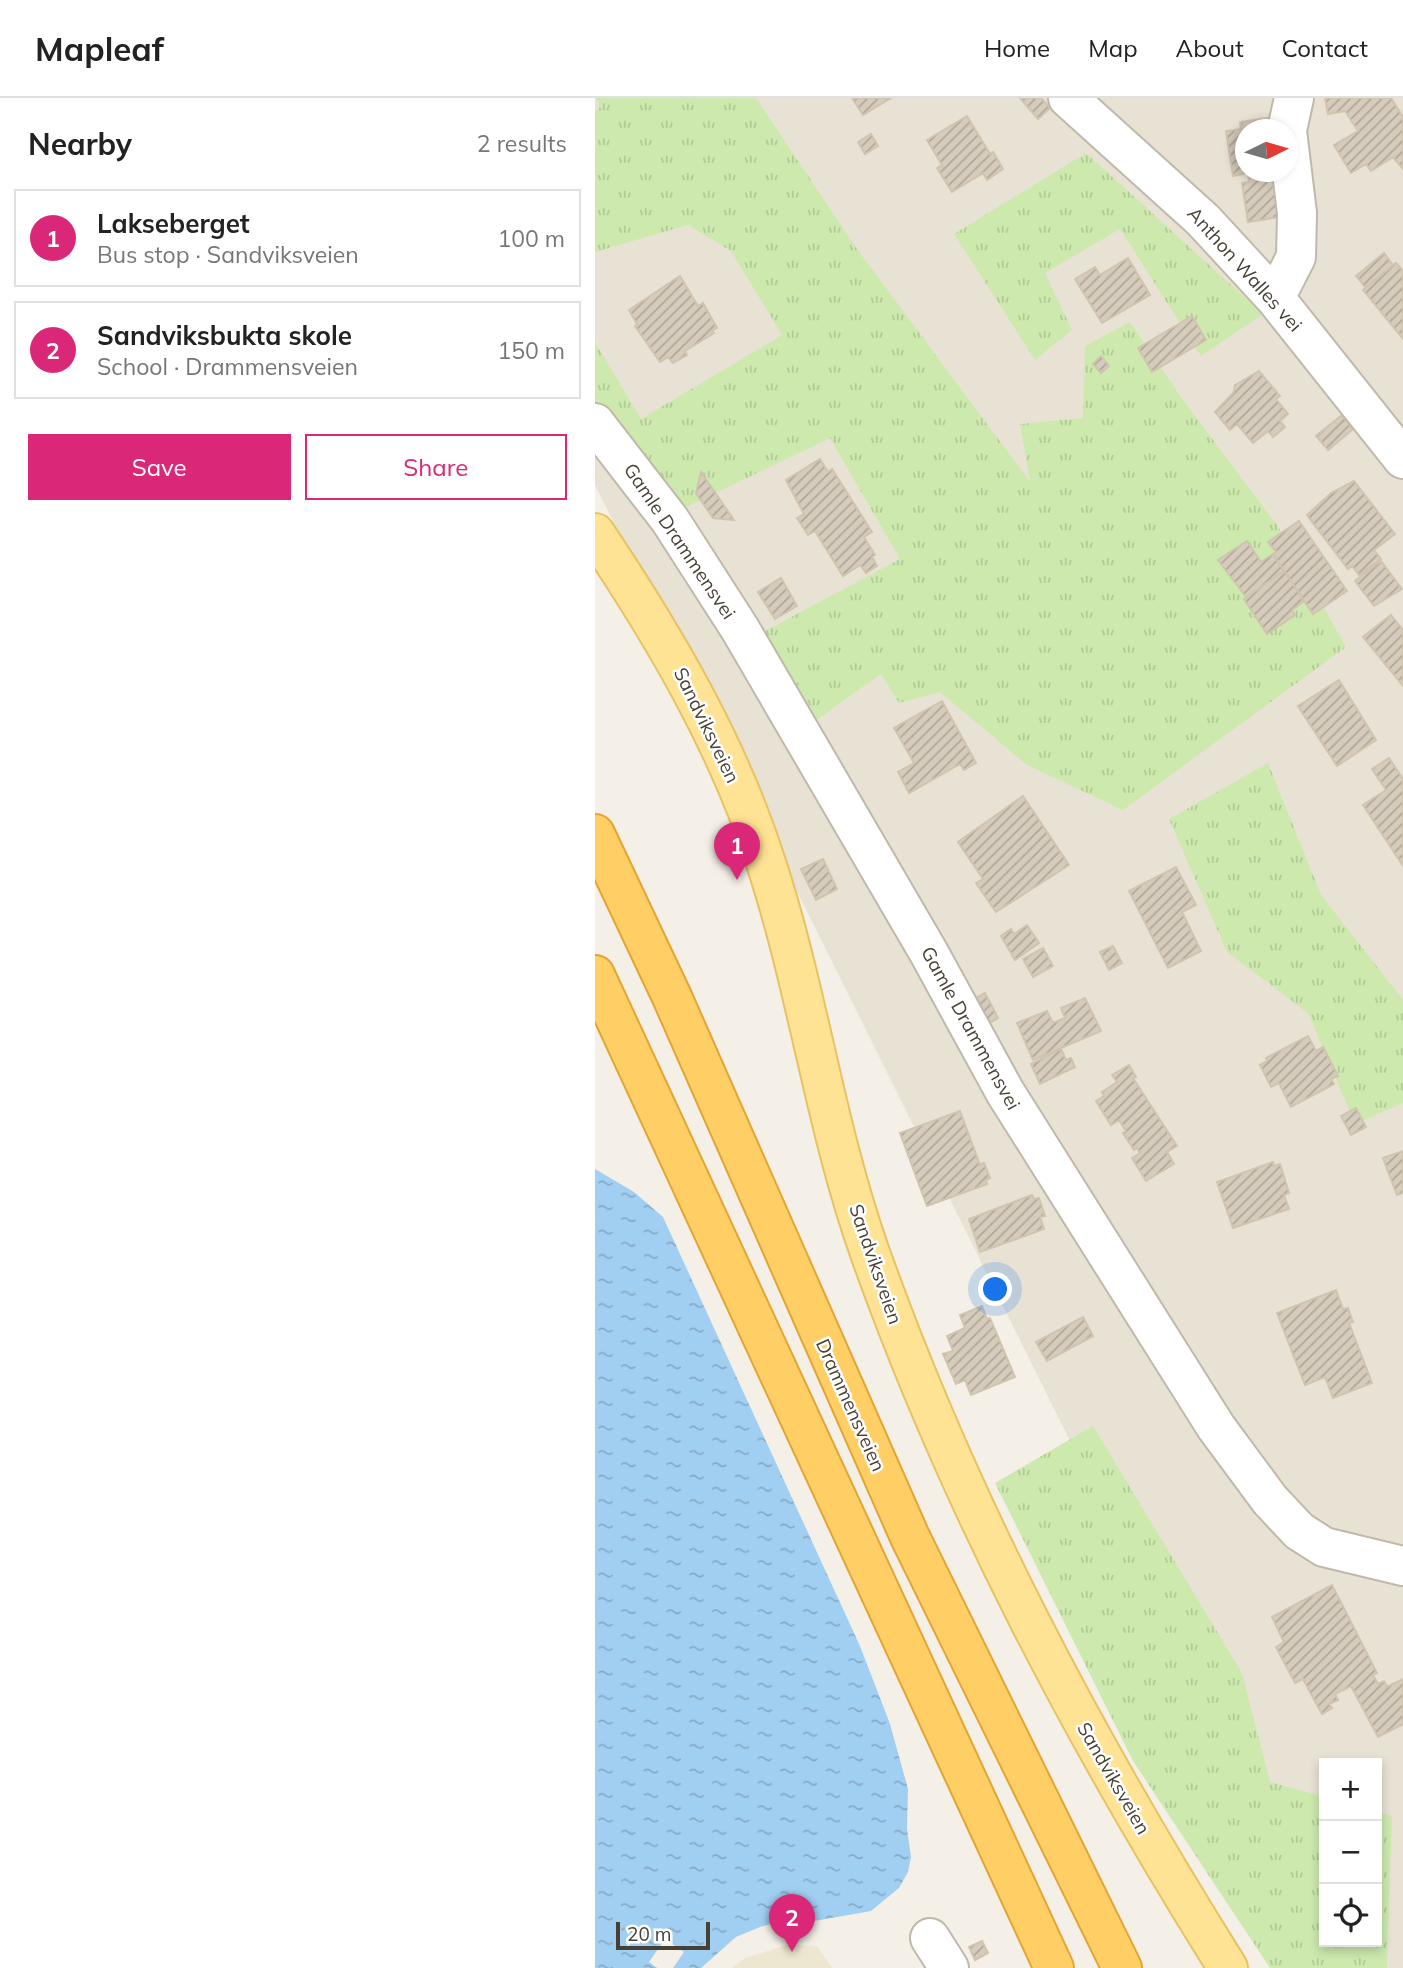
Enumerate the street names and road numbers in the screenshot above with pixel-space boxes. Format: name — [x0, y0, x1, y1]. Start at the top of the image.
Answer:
street label: Anthon Walles vei — [1183, 202, 1307, 336]
street label: Gamle Drammensvei — [619, 458, 741, 624]
street label: Sandviksveien — [669, 663, 745, 787]
street label: Gamle Drammensvei — [916, 942, 1026, 1114]
street label: Sandviksveien — [844, 1201, 908, 1327]
street label: Drammensveien — [811, 1335, 891, 1475]
street label: Sandviksveien — [1072, 1718, 1156, 1838]

